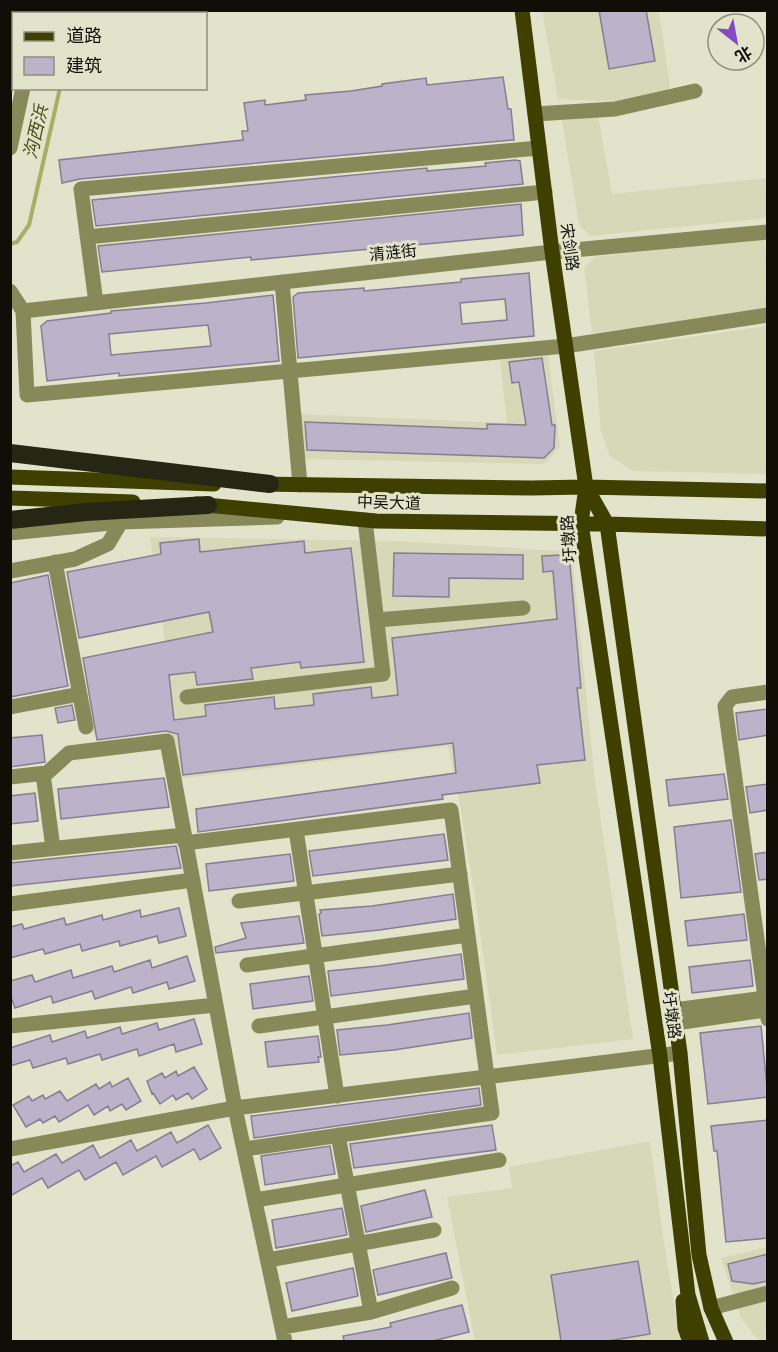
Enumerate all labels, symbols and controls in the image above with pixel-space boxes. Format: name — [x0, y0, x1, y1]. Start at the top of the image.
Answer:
legend — [12, 12, 207, 90]
north arrow — [706, 12, 766, 72]
text: 道路 — [66, 25, 102, 47]
text: 北 — [732, 42, 755, 67]
text: 建筑 — [66, 55, 102, 77]
water label: 沟西浜 — [19, 101, 53, 161]
street label: 宋剑路 — [557, 222, 582, 272]
street label: 清涟街 — [368, 241, 418, 264]
street label: 中吴大道 — [357, 492, 421, 513]
street label: 圩墩路 — [557, 514, 580, 564]
street label: 圩墩路 — [659, 990, 684, 1040]

